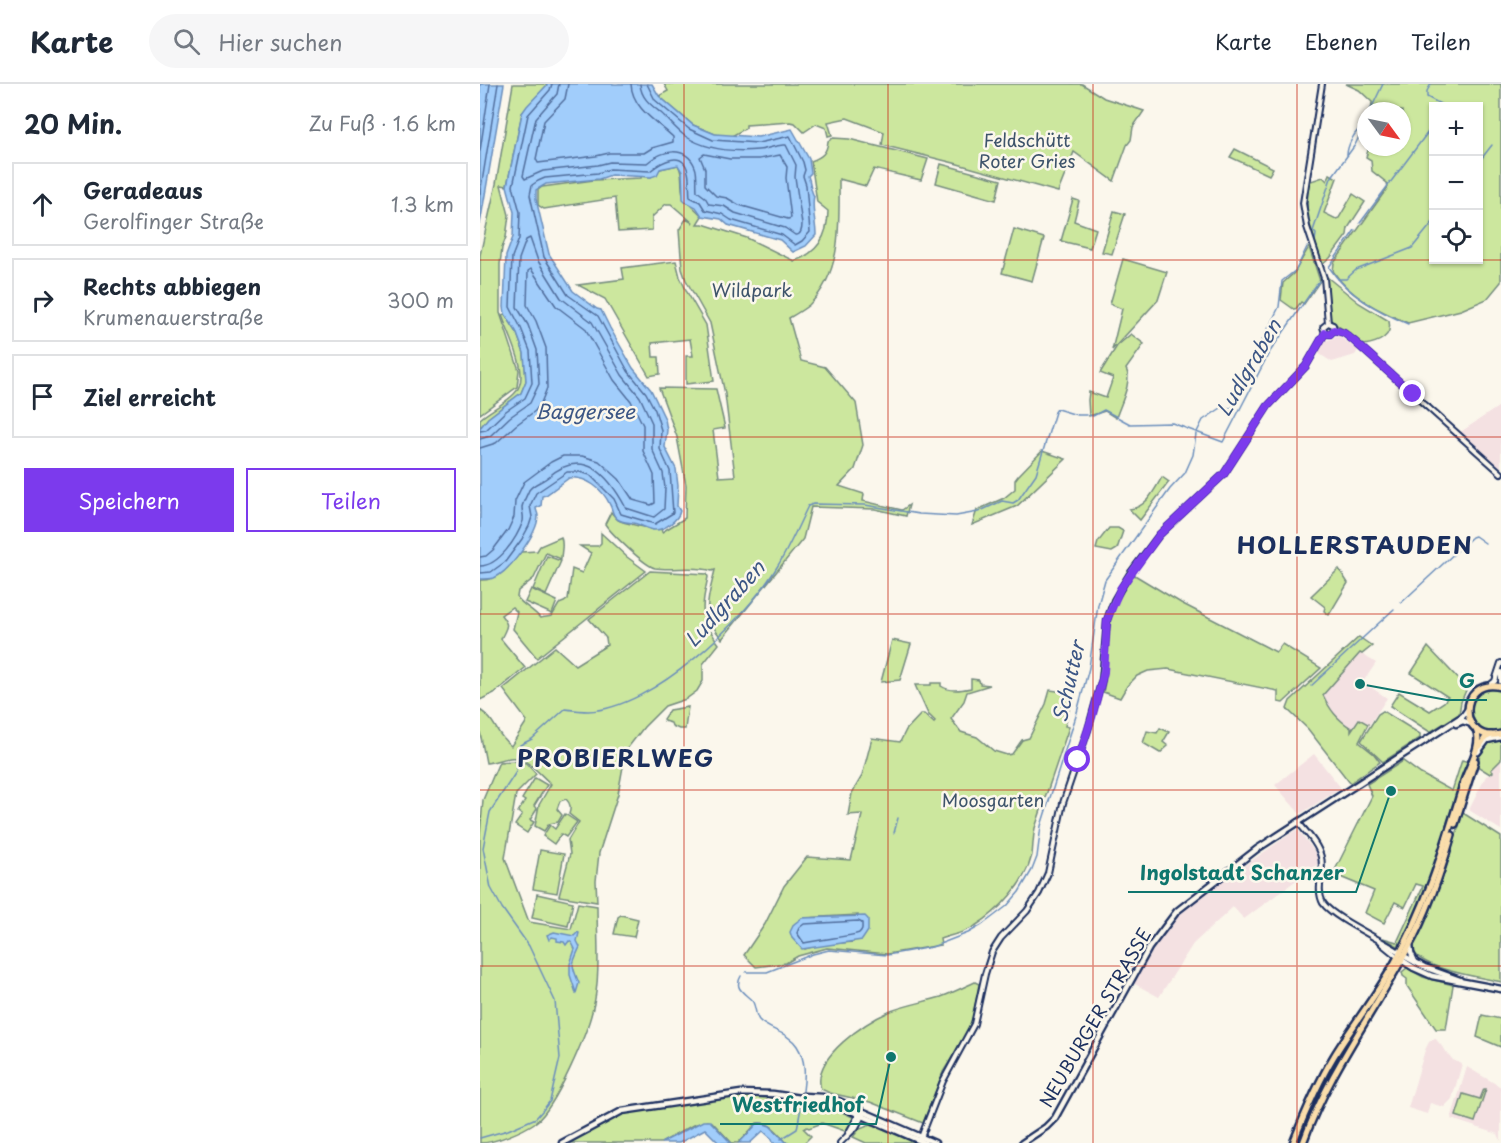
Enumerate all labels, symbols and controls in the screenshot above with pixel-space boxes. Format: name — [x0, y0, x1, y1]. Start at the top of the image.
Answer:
search box — [149, 14, 569, 68]
text: Karte — [30, 20, 113, 63]
icon: search — [170, 25, 203, 58]
text: Hier suchen — [218, 25, 343, 58]
text: Karte — [1215, 25, 1272, 57]
text: Ebenen — [1305, 25, 1378, 57]
text: Teilen — [1411, 25, 1471, 57]
north arrow — [1357, 102, 1411, 156]
map controls — [1429, 102, 1483, 264]
button: + — [1429, 102, 1483, 156]
text: 20 Min. — [24, 104, 122, 143]
text: Zu Fuß · 1.6 km — [308, 108, 456, 138]
park label: Feldschütt Roter Gries — [979, 126, 1075, 174]
button: − — [1429, 156, 1483, 210]
text: Geradeaus — [83, 173, 203, 206]
icon: ahead — [26, 188, 59, 221]
text: 1.3 km — [391, 189, 454, 219]
text: Gerolfinger Straße — [83, 206, 264, 236]
button: locate — [1429, 210, 1483, 264]
text: Rechts abbiegen — [83, 269, 261, 302]
park label: Wildpark — [712, 276, 792, 303]
icon: right — [26, 284, 59, 317]
text: 300 m — [387, 285, 454, 315]
text: Krumenauerstraße — [83, 302, 264, 332]
water label: Ludlgraben — [1208, 312, 1289, 422]
icon: arrive — [26, 380, 59, 413]
text: Ziel erreicht — [83, 380, 216, 413]
route end — [1399, 380, 1425, 406]
water label: Baggersee — [535, 396, 636, 426]
button: Speichern — [24, 468, 234, 532]
button: Teilen — [246, 468, 456, 532]
district label: HOLLERSTAUDEN — [1237, 526, 1473, 562]
water label: Ludlgraben — [677, 552, 772, 653]
water label: Schutter — [1044, 636, 1092, 725]
callout: G — [1447, 662, 1487, 700]
text: G — [1459, 665, 1475, 695]
district label: PROBIERLWEG — [517, 739, 715, 775]
route start — [1064, 746, 1090, 772]
park label: Moosgarten — [942, 786, 1044, 813]
callout: Ingolstadt Schanzer — [1128, 854, 1356, 892]
text: Ingolstadt Schanzer — [1140, 857, 1345, 887]
street label: NEUBURGER STRASSE — [1032, 922, 1157, 1112]
callout: Westfriedhof — [720, 1086, 876, 1124]
text: Westfriedhof — [732, 1089, 866, 1119]

